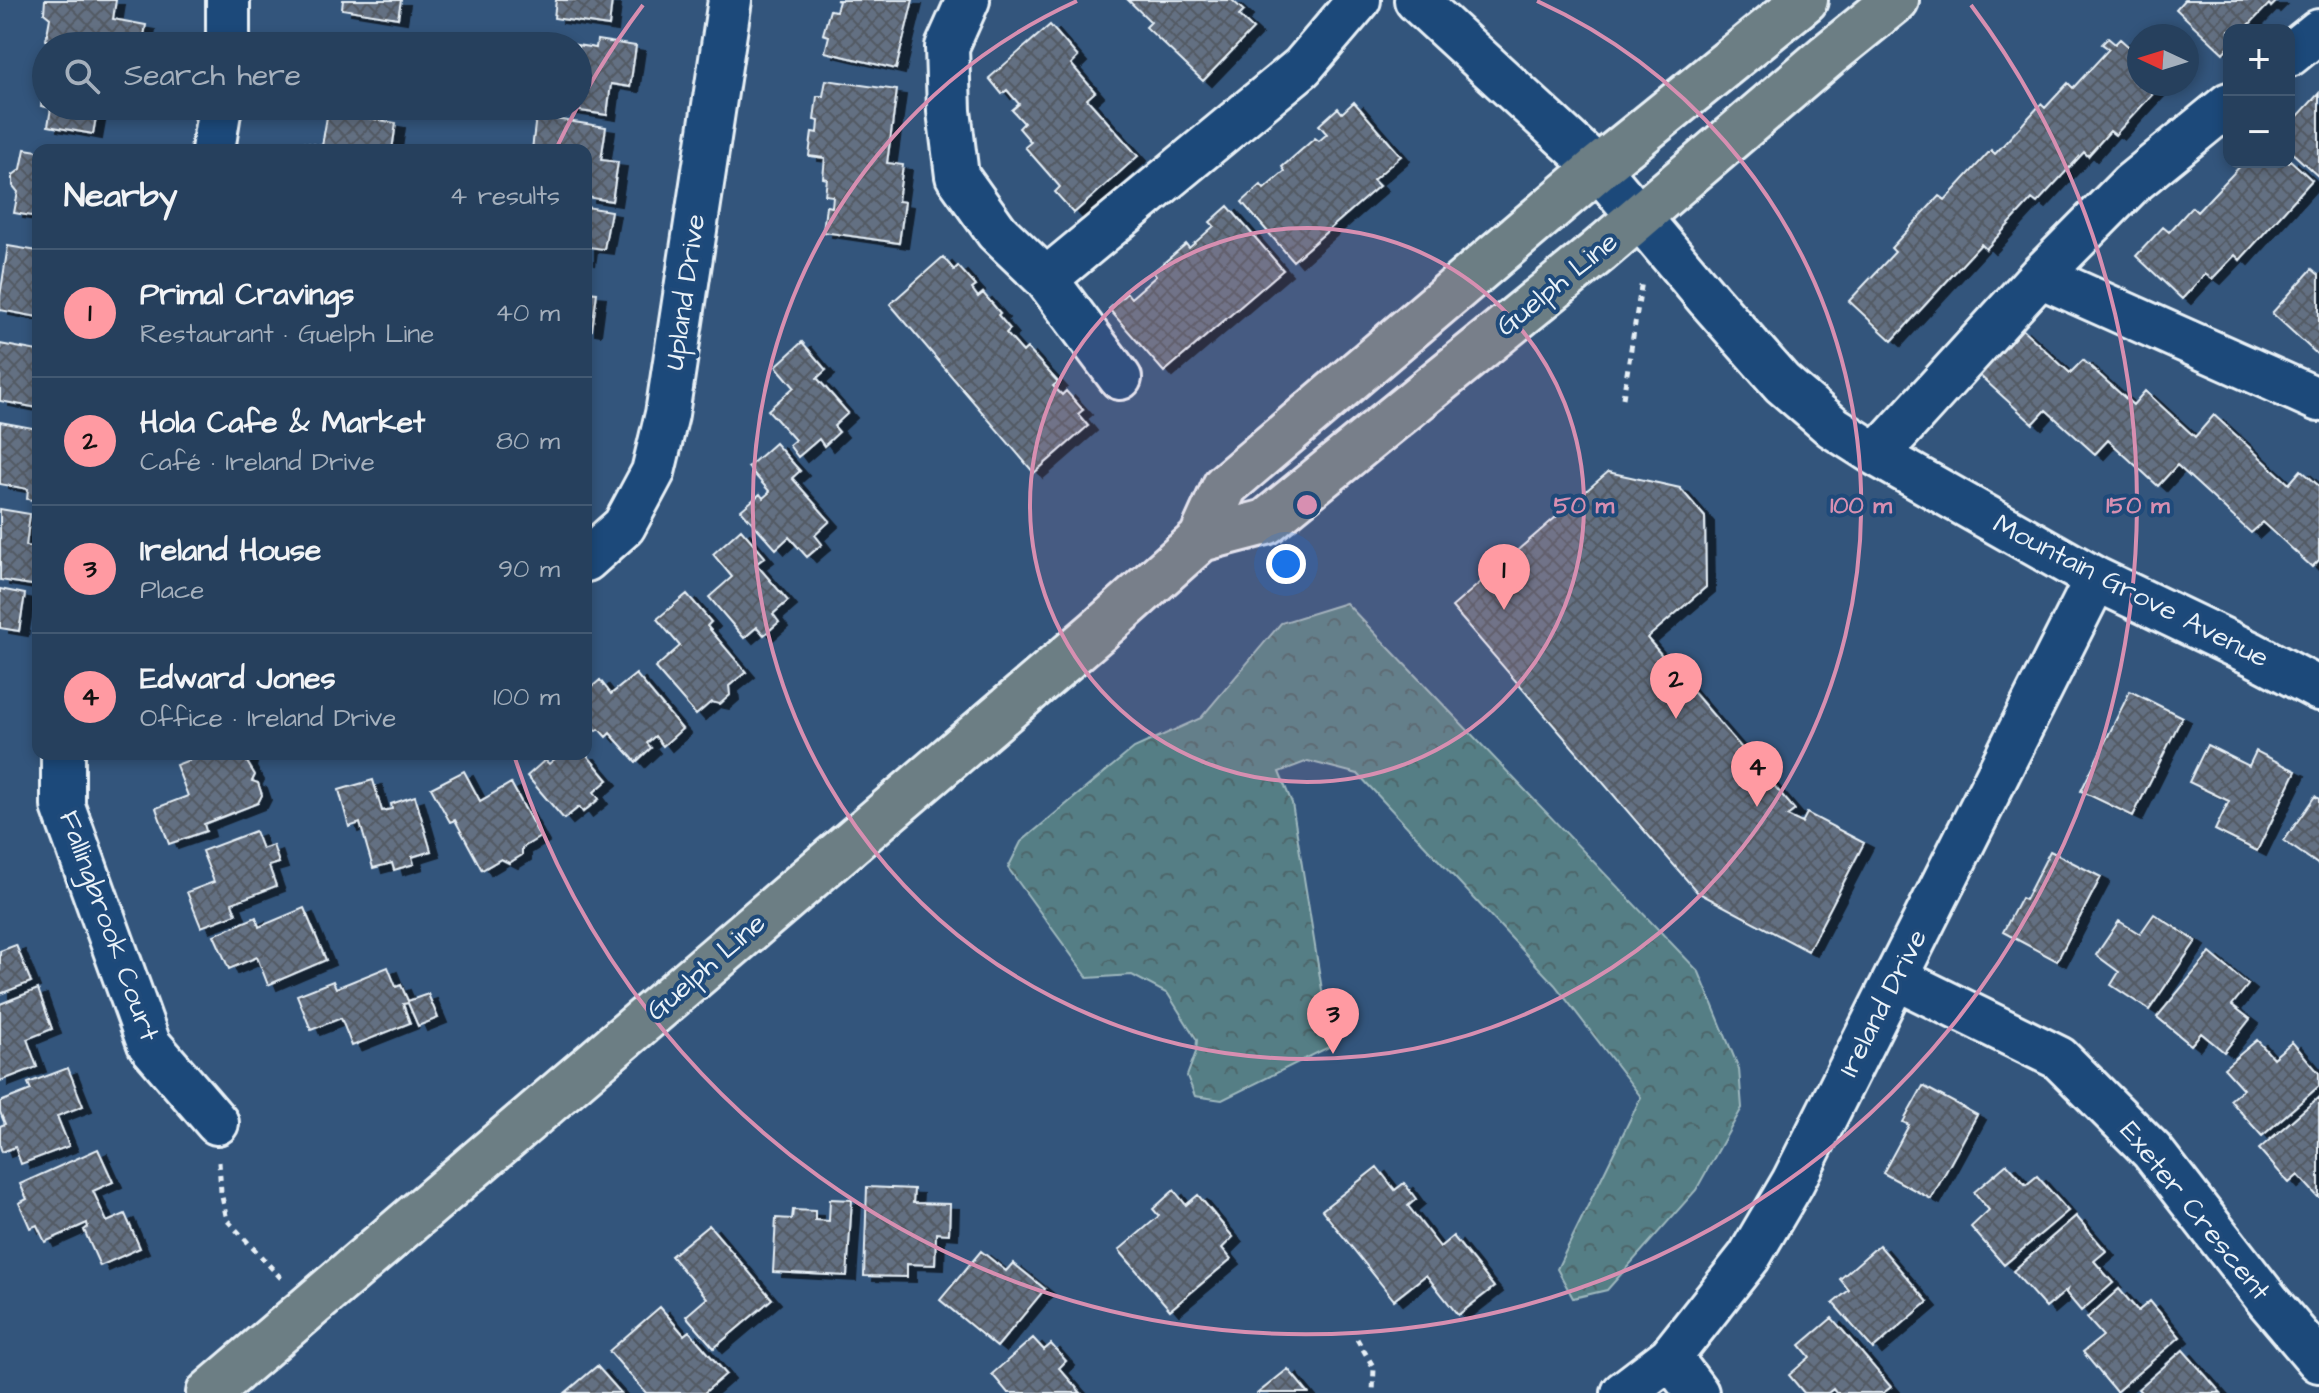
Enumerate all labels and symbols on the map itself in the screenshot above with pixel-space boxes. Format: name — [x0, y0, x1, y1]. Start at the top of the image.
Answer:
north arrow — [2127, 24, 2199, 96]
street label: Upland Drive — [655, 212, 715, 372]
street label: Guelph Line — [1488, 223, 1626, 345]
text: 50 m — [1554, 489, 1615, 523]
text: 100 m — [1830, 489, 1892, 523]
text: 150 m — [2106, 489, 2170, 523]
centre of rings — [1293, 491, 1321, 519]
street label: Mountain Grove Avenue — [1986, 504, 2276, 678]
your location — [1266, 544, 1306, 584]
pin: 1 — [1478, 544, 1530, 610]
pin: 2 — [1650, 653, 1702, 719]
pin: 4 — [1731, 741, 1783, 807]
street label: Fallingbrook Court — [48, 805, 169, 1048]
street label: Guelph Line — [638, 904, 774, 1030]
street label: Ireland Drive — [1829, 923, 1937, 1083]
pin: 3 — [1307, 988, 1359, 1054]
street label: Exeter Crescent — [2110, 1113, 2280, 1310]

